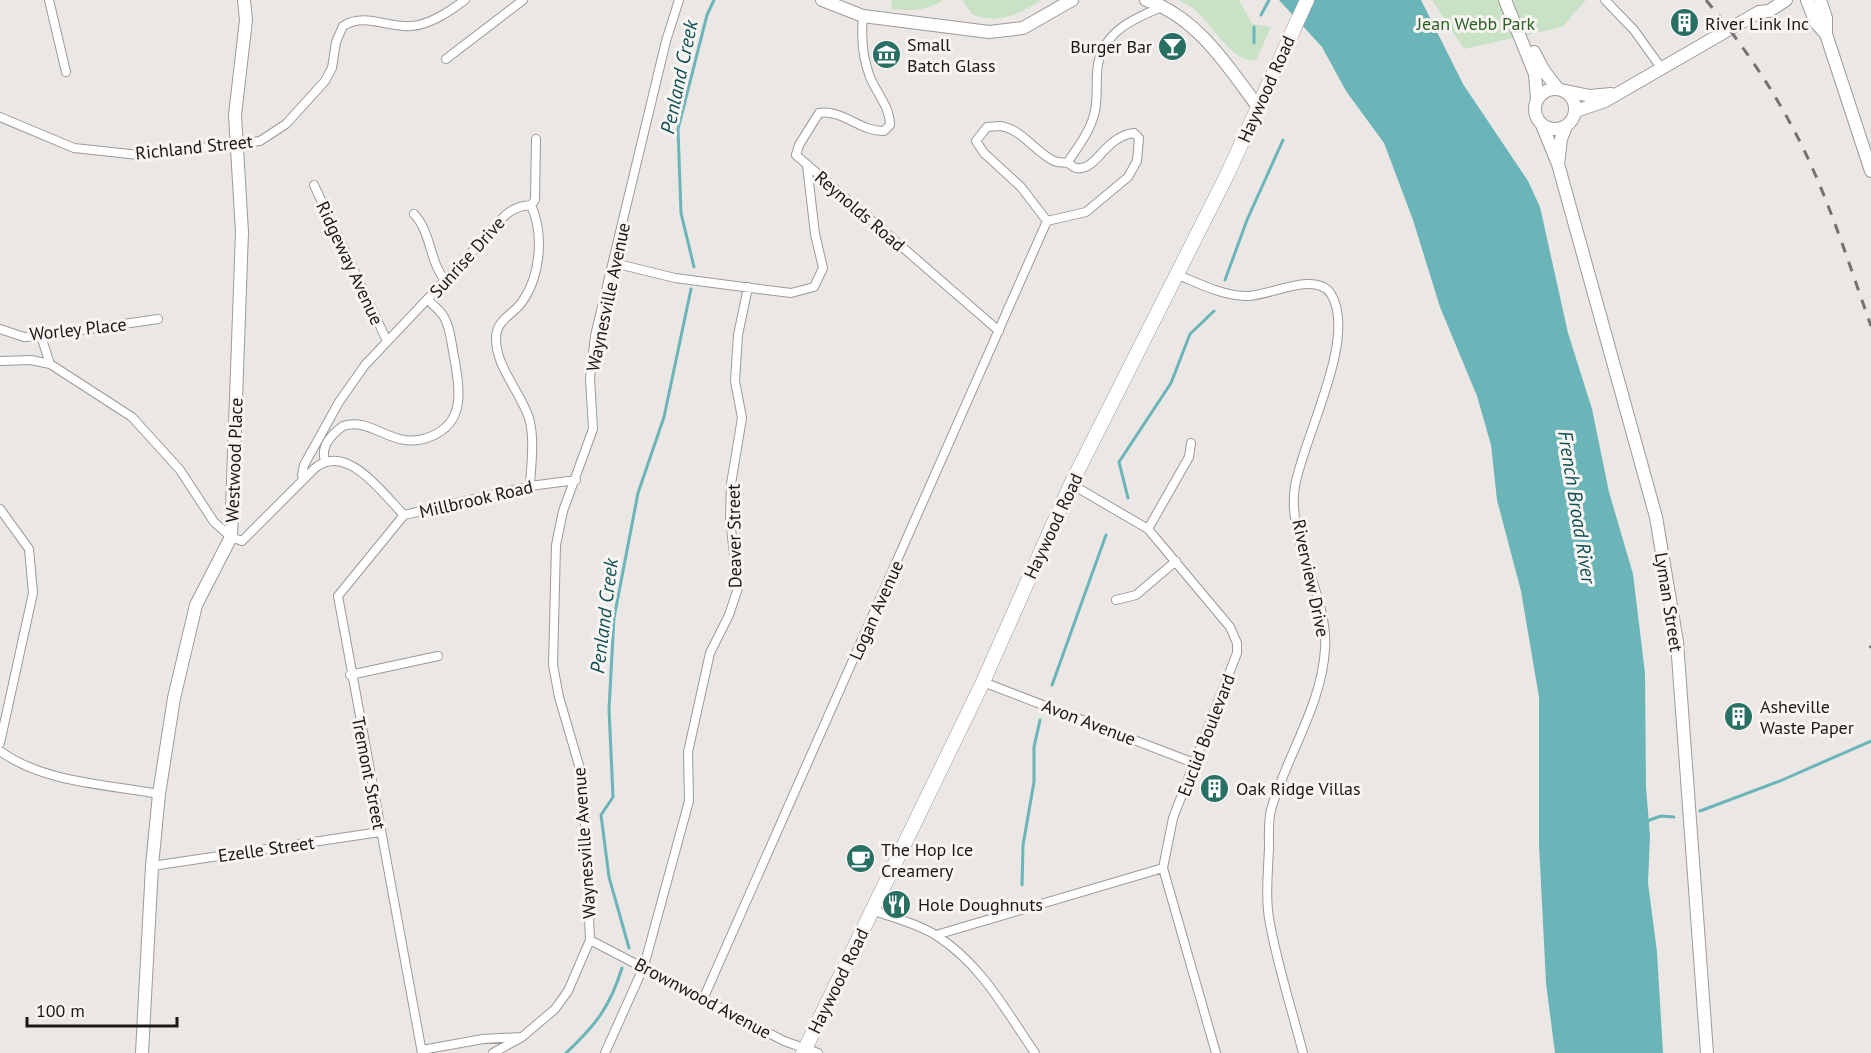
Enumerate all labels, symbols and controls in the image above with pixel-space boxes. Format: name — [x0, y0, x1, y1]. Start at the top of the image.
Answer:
building icon: River Link Inc — [1668, 7, 1700, 39]
park label: Jean Webb Park — [1416, 12, 1536, 35]
place label: River Link Inc — [1705, 12, 1809, 35]
water label: Penland Creek — [654, 17, 704, 136]
bar icon: Burger Bar — [1157, 30, 1189, 62]
street label: Haywood Road — [1232, 32, 1300, 146]
place label: Small Batch Glass — [907, 33, 995, 77]
place label: Burger Bar — [1070, 35, 1152, 58]
museum icon: Small Batch Glass — [870, 38, 902, 70]
street label: Richland Street — [134, 129, 254, 165]
street label: Reynolds Road — [810, 166, 910, 256]
street label: Ridgeway Avenue — [311, 197, 389, 329]
street label: Sunrise Drive — [424, 211, 510, 303]
street label: Waynesville Avenue — [581, 220, 635, 374]
street label: Worley Place — [28, 312, 128, 346]
street label: Westwood Place — [220, 397, 248, 523]
water label: French Broad River — [1552, 429, 1602, 586]
street label: Haywood Road — [1018, 469, 1088, 583]
street label: Millbrook Road — [417, 475, 535, 523]
street label: Deaver Street — [722, 484, 746, 588]
street label: Riverview Drive — [1287, 517, 1335, 639]
street label: Lyman Street — [1650, 551, 1688, 653]
water label: Penland Creek — [584, 556, 624, 675]
street label: Logan Avenue — [844, 557, 908, 663]
street label: Euclid Boulevard — [1172, 671, 1240, 799]
street label: Avon Avenue — [1039, 694, 1139, 750]
place label: Asheville Waste Paper — [1760, 695, 1854, 739]
building icon: Asheville Waste Paper — [1723, 700, 1755, 732]
street label: Tremont Street — [347, 715, 391, 831]
street label: Waynesville Avenue — [567, 767, 601, 919]
building icon: Oak Ridge Villas — [1199, 772, 1231, 804]
place label: Oak Ridge Villas — [1236, 777, 1361, 800]
street label: Ezelle Street — [216, 831, 316, 867]
place label: The Hop Ice Creamery — [881, 838, 973, 882]
cafe icon: The Hop Ice Creamery — [844, 843, 876, 875]
restaurant icon: Hole Doughnuts — [881, 888, 913, 920]
place label: Hole Doughnuts — [918, 893, 1043, 916]
street label: Haywood Road — [803, 925, 873, 1037]
street label: Brownwood Avenue — [631, 952, 775, 1044]
scale bar — [27, 990, 177, 1028]
text: 100 m — [36, 999, 85, 1022]

